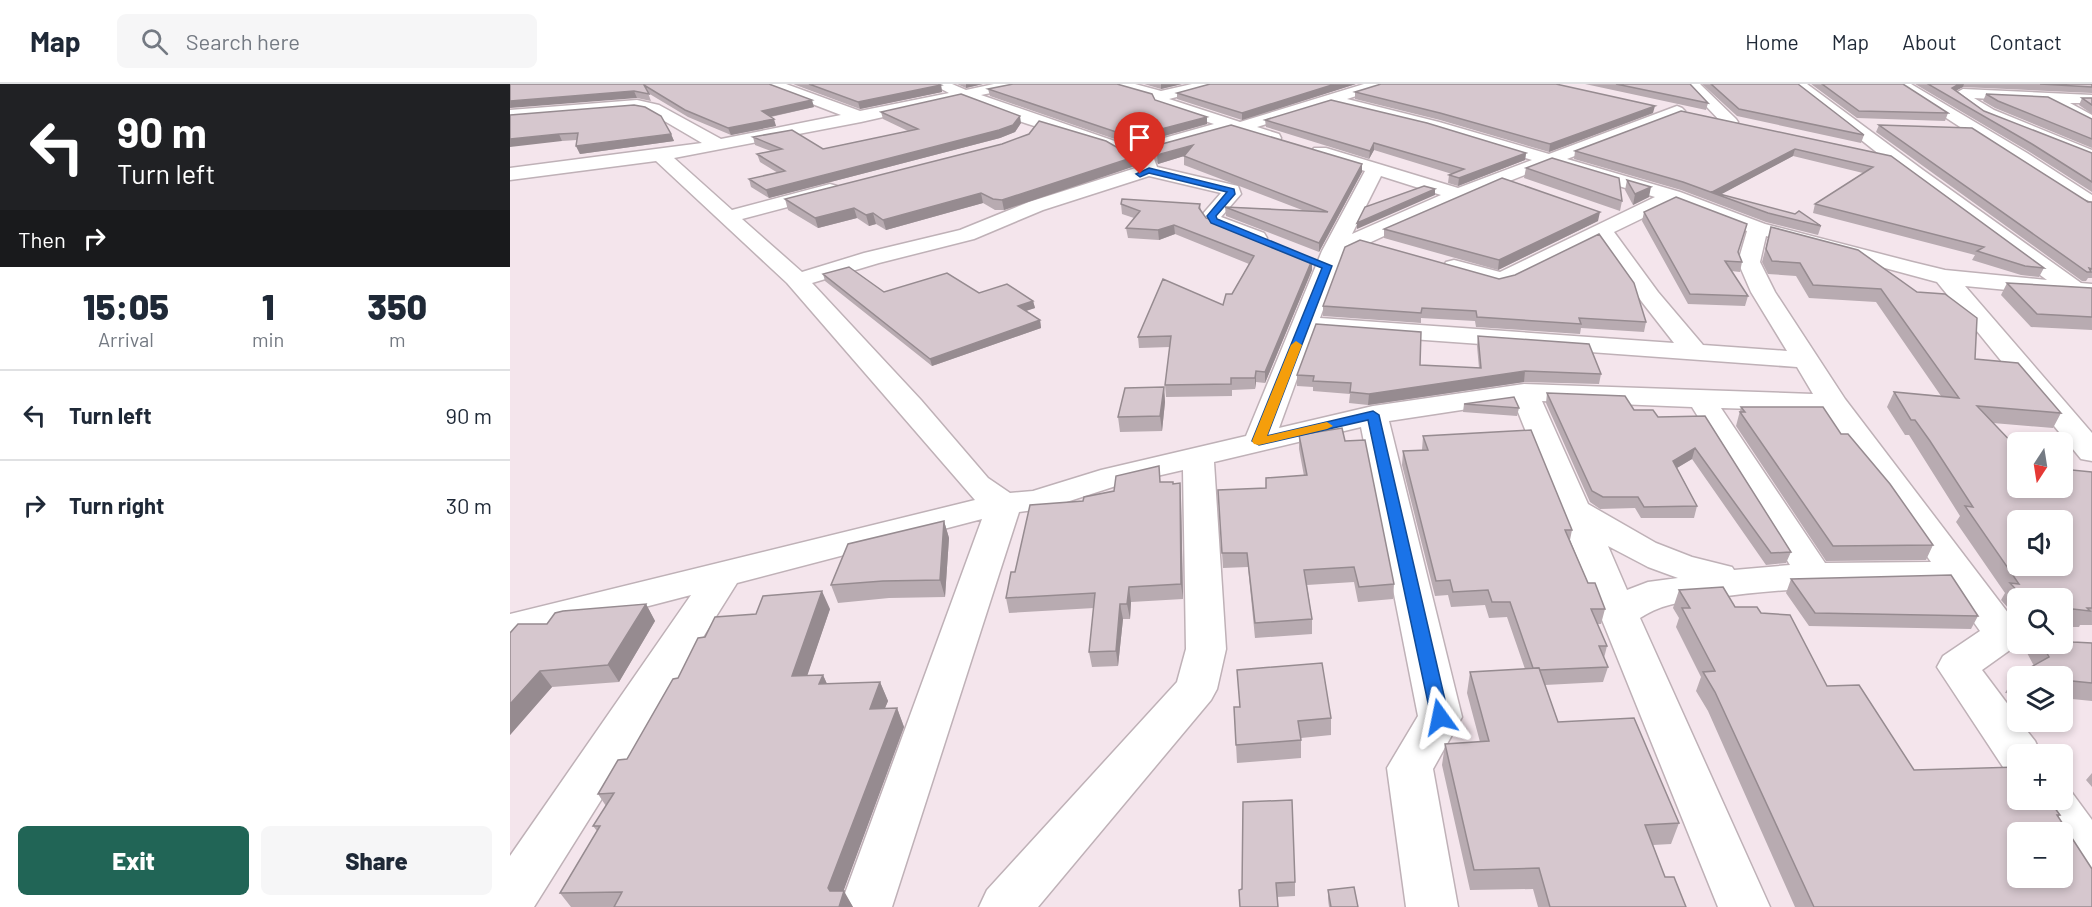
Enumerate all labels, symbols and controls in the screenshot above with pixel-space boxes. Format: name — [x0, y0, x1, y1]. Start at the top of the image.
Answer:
search box — [117, 14, 537, 68]
text: Map — [30, 24, 81, 58]
icon: search — [138, 25, 171, 58]
text: Search here — [186, 28, 300, 54]
text: Home — [1745, 29, 1799, 54]
text: Map — [1832, 29, 1869, 54]
text: About — [1902, 29, 1957, 54]
text: Contact — [1990, 29, 2062, 54]
text: 90 m — [117, 106, 207, 156]
icon: left — [18, 108, 96, 186]
pin — [1114, 112, 1165, 174]
icon: arrive — [1123, 121, 1156, 154]
text: Turn left — [117, 157, 215, 189]
icon: right — [78, 222, 111, 255]
text: Then — [18, 226, 66, 252]
text: 15:05 — [83, 284, 169, 327]
text: 1 — [262, 284, 274, 327]
text: 350 — [367, 284, 427, 327]
text: Arrival — [98, 327, 154, 351]
text: min — [252, 327, 284, 351]
text: m — [389, 327, 405, 351]
icon: left — [18, 399, 51, 432]
text: Turn left — [69, 402, 152, 428]
text: 90 m — [446, 402, 492, 428]
north arrow — [2007, 432, 2073, 498]
map controls — [2007, 432, 2073, 888]
icon: right — [18, 489, 51, 522]
text: Turn right — [69, 492, 164, 518]
text: 30 m — [446, 492, 492, 518]
button: sound — [2007, 510, 2073, 576]
button: search — [2007, 588, 2073, 654]
button: layers — [2007, 666, 2073, 732]
position arrow — [1408, 685, 1472, 749]
button: + — [2007, 744, 2073, 810]
button: − — [2007, 822, 2073, 888]
button: Exit — [18, 826, 249, 895]
button: Share — [261, 826, 492, 895]

